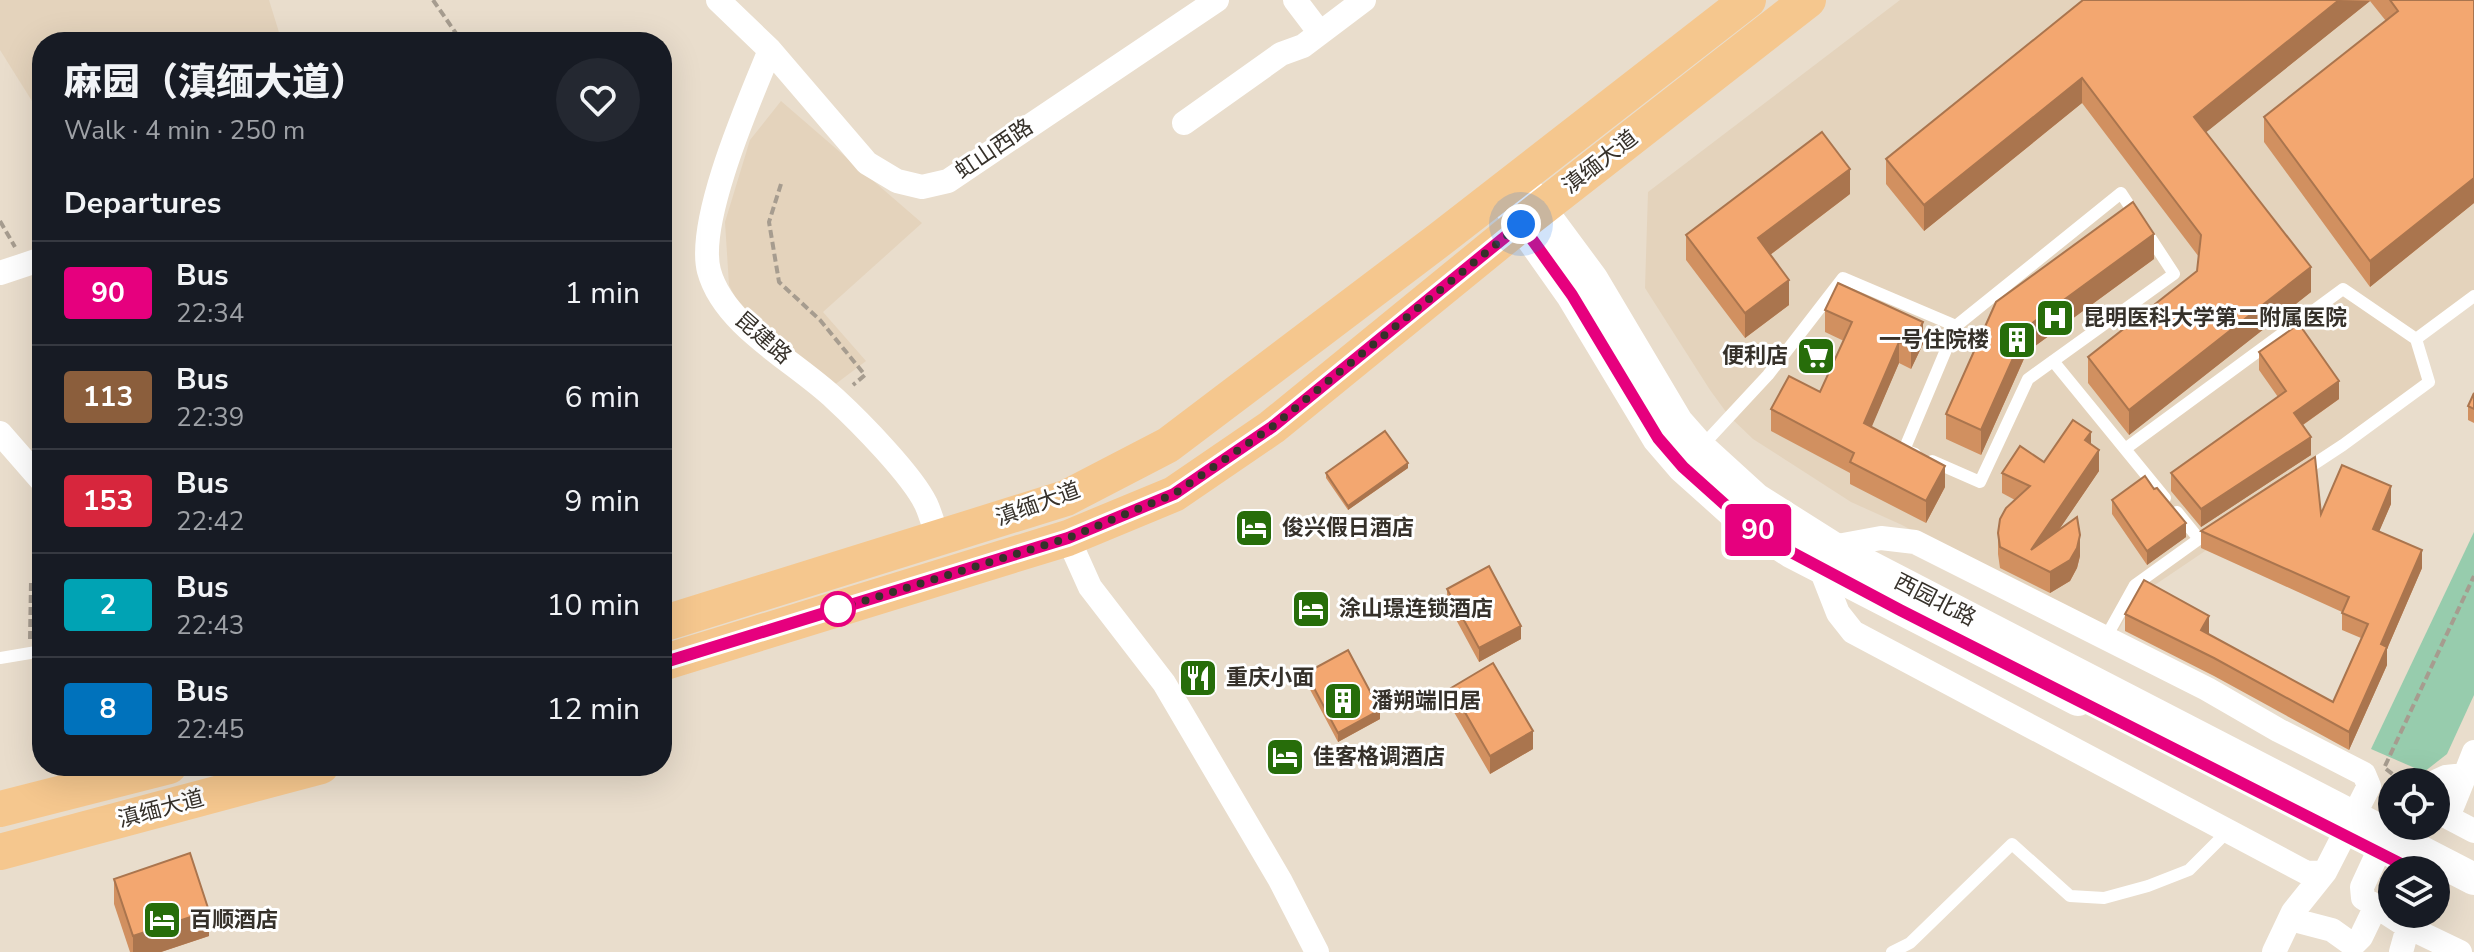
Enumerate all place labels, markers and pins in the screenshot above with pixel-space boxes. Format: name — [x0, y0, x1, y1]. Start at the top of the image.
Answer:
hospital icon: 昆明医科大学第二附属医院 — [2034, 297, 2076, 339]
place label: 昆明医科大学第二附属医院 — [2083, 303, 2347, 333]
building icon: 一号住院楼 — [1996, 319, 2038, 361]
place label: 一号住院楼 — [1879, 325, 1989, 355]
supermarket icon: 便利店 — [1795, 335, 1837, 377]
place label: 便利店 — [1722, 341, 1788, 371]
hotel icon: 俊兴假日酒店 — [1233, 507, 1275, 549]
place label: 俊兴假日酒店 — [1282, 513, 1414, 543]
hotel icon: 涂山璟连锁酒店 — [1290, 588, 1332, 630]
unlabelled marker — [821, 592, 855, 626]
place label: 涂山璟连锁酒店 — [1339, 594, 1493, 624]
restaurant icon: 重庆小面 — [1177, 657, 1219, 699]
place label: 重庆小面 — [1226, 663, 1314, 693]
building icon: 潘朔端旧居 — [1322, 680, 1364, 722]
place label: 潘朔端旧居 — [1371, 686, 1481, 716]
hotel icon: 佳客格调酒店 — [1264, 736, 1306, 778]
place label: 佳客格调酒店 — [1313, 742, 1445, 772]
hotel icon: 百顺酒店 — [141, 899, 183, 941]
place label: 百顺酒店 — [190, 905, 278, 935]

